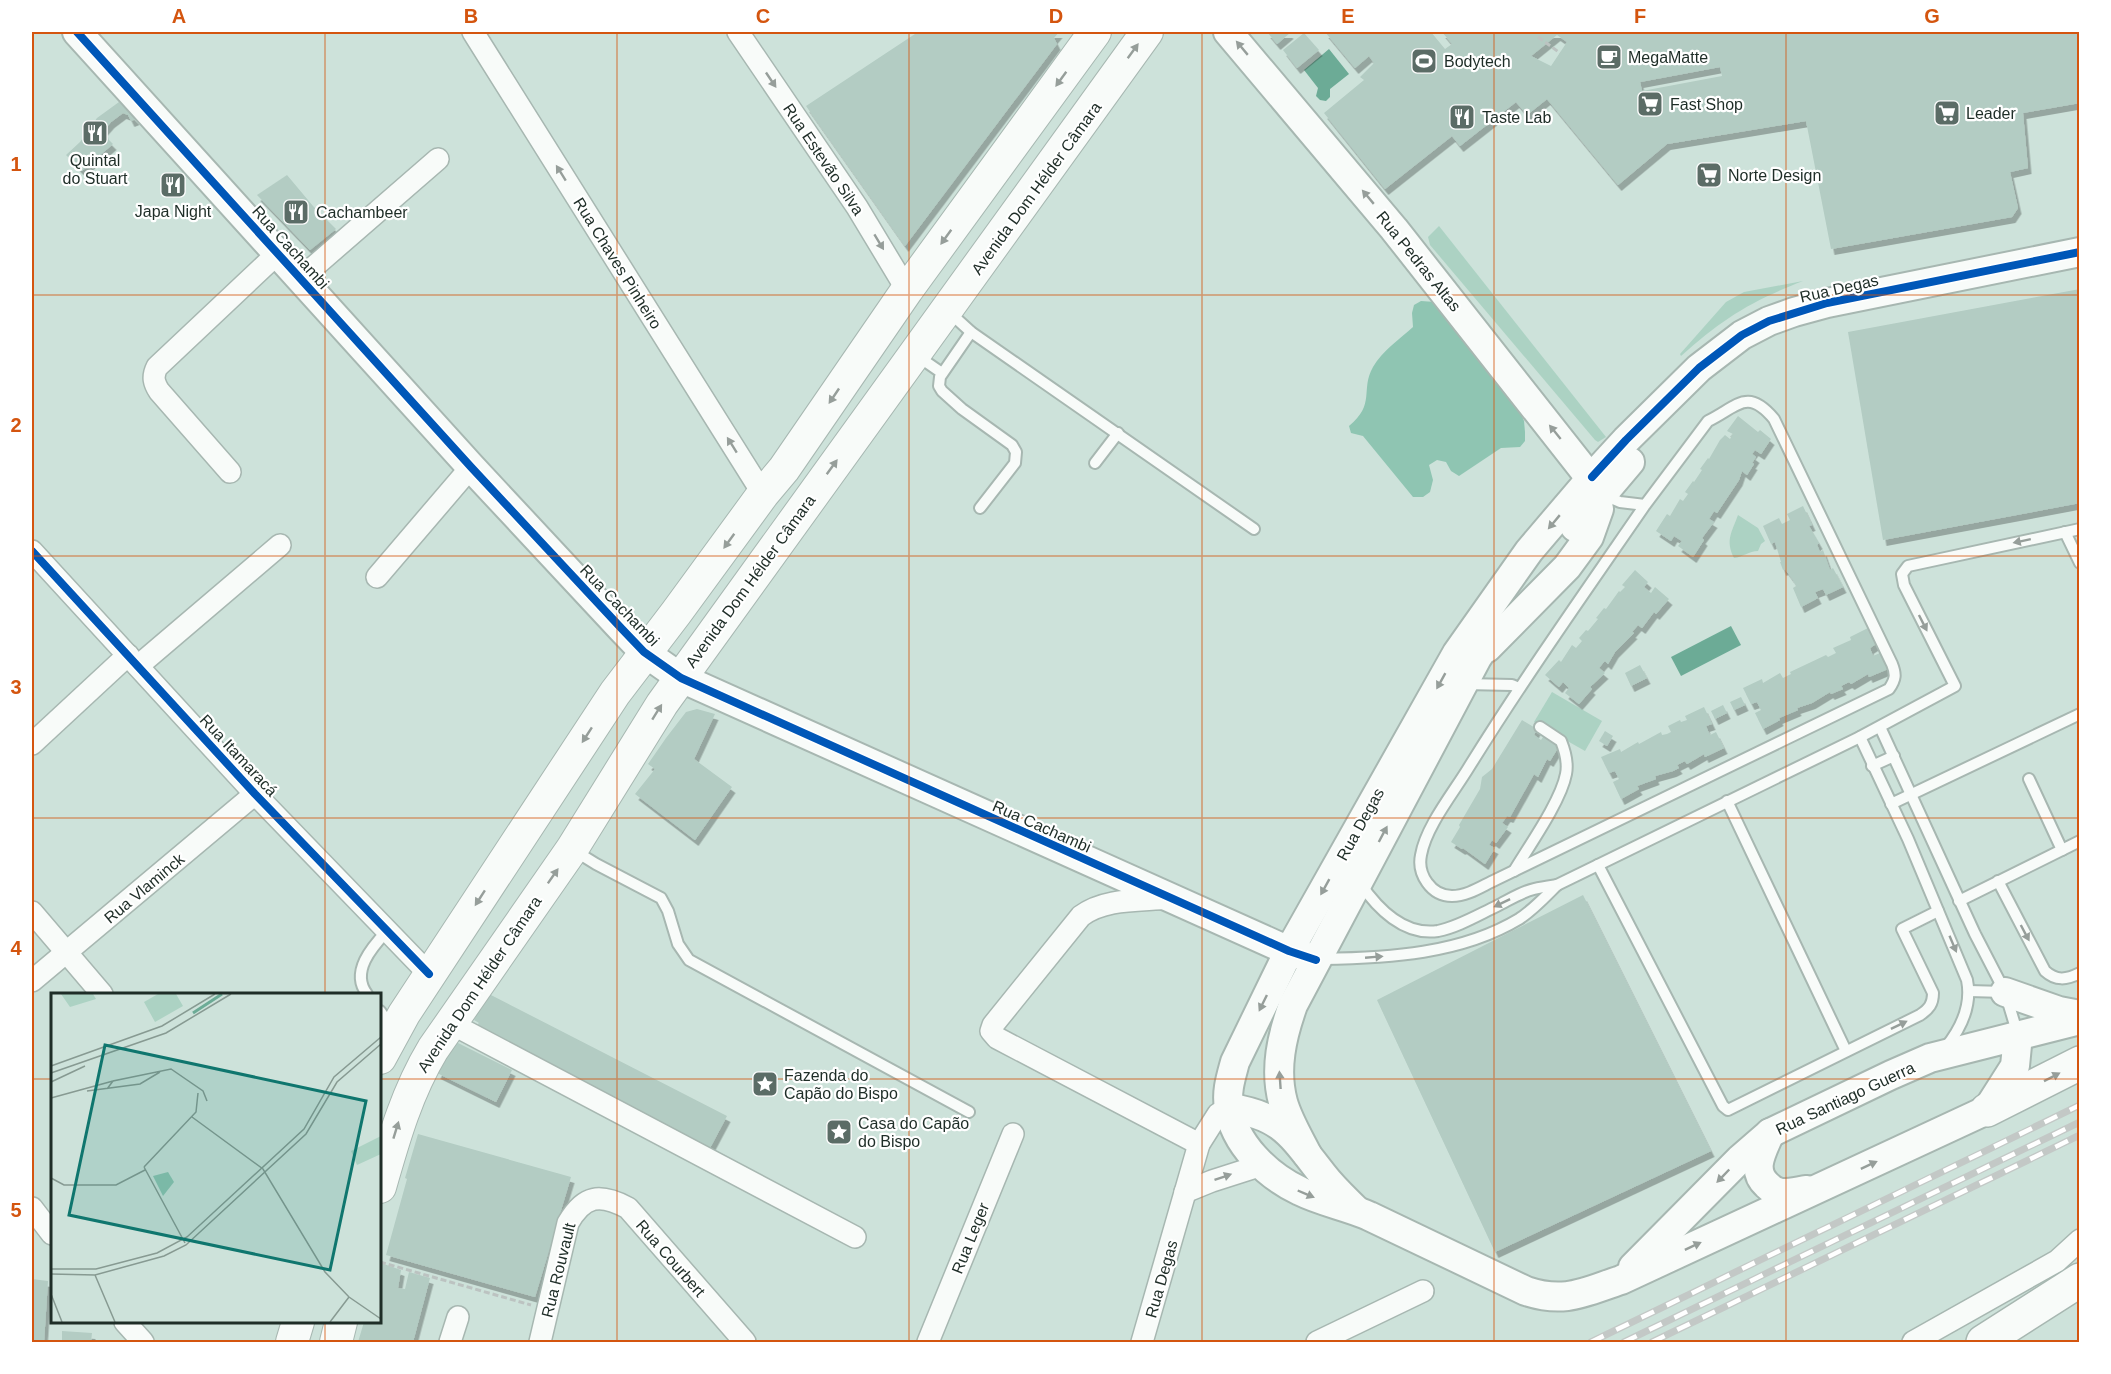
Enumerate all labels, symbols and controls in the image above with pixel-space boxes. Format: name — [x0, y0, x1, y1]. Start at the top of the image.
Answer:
text: A — [172, 5, 186, 27]
text: B — [464, 5, 478, 27]
text: C — [756, 5, 770, 27]
text: D — [1049, 5, 1063, 27]
text: E — [1341, 5, 1355, 27]
text: F — [1634, 5, 1646, 27]
text: G — [1924, 5, 1940, 27]
one-way arrow — [1236, 40, 1249, 56]
cafe icon: MegaMatte — [1594, 42, 1624, 72]
one-way arrow — [1127, 43, 1139, 59]
sports icon: Bodytech — [1409, 46, 1439, 76]
place label: MegaMatte — [1628, 49, 1708, 66]
place label: Bodytech — [1444, 53, 1511, 70]
one-way arrow — [1055, 71, 1067, 87]
one-way arrow — [765, 72, 776, 88]
supermarket icon: Fast Shop — [1635, 89, 1665, 119]
place label: Fast Shop — [1670, 96, 1743, 113]
supermarket icon: Leader — [1932, 98, 1962, 128]
street label: Avenida Dom Hélder Câmara — [968, 99, 1105, 278]
street label: Rua Estevão Silva — [780, 100, 867, 218]
restaurant icon: Taste Lab — [1447, 102, 1477, 132]
place label: Leader — [1966, 105, 2016, 122]
place label: Taste Lab — [1482, 109, 1551, 126]
restaurant icon: Quintal do Stuart — [80, 118, 110, 148]
place label: Quintal do Stuart — [63, 152, 128, 187]
text: 1 — [10, 153, 22, 175]
supermarket icon: Norte Design — [1694, 160, 1724, 190]
one-way arrow — [556, 165, 567, 181]
place label: Norte Design — [1728, 167, 1821, 184]
restaurant icon: Japa Night — [158, 170, 188, 200]
one-way arrow — [1361, 189, 1374, 205]
street label: Rua Chaves Pinheiro — [570, 195, 665, 332]
restaurant icon: Cachambeer — [281, 197, 311, 227]
street label: Rua Cachambi — [249, 202, 332, 292]
place label: Japa Night — [135, 203, 212, 220]
place label: Cachambeer — [316, 204, 408, 221]
street label: Rua Pedras Altas — [1373, 208, 1464, 315]
one-way arrow — [940, 228, 952, 244]
one-way arrow — [873, 234, 884, 250]
street label: Rua Degas — [1798, 271, 1880, 306]
one-way arrow — [828, 388, 840, 404]
text: 2 — [10, 414, 22, 436]
one-way arrow — [1550, 424, 1562, 439]
one-way arrow — [727, 437, 738, 453]
one-way arrow — [826, 459, 838, 475]
street label: Avenida Dom Hélder Câmara — [682, 492, 819, 671]
one-way arrow — [1548, 514, 1561, 529]
one-way arrow — [723, 533, 735, 549]
one-way arrow — [2013, 537, 2032, 546]
street label: Rua Cachambi — [577, 561, 663, 649]
one-way arrow — [1918, 615, 1928, 632]
one-way arrow — [1436, 673, 1446, 690]
text: 3 — [10, 676, 22, 698]
one-way arrow — [652, 704, 663, 720]
street label: Rua Itamaracá — [197, 711, 281, 800]
one-way arrow — [582, 727, 593, 743]
street label: Rua Degas — [1334, 785, 1387, 863]
street label: Rua Cachambi — [990, 797, 1094, 856]
one-way arrow — [1378, 825, 1388, 842]
street label: Rua Vlaminck — [101, 850, 188, 927]
one-way arrow — [547, 869, 559, 885]
one-way arrow — [1319, 879, 1330, 895]
one-way arrow — [474, 890, 485, 906]
street label: Avenida Dom Hélder Câmara — [414, 893, 545, 1076]
one-way arrow — [1494, 899, 1511, 908]
one-way arrow — [2020, 925, 2030, 942]
one-way arrow — [1948, 935, 1958, 953]
text: 4 — [10, 937, 22, 959]
one-way arrow — [1365, 952, 1384, 962]
inset map — [51, 993, 381, 1323]
one-way arrow — [1258, 995, 1267, 1012]
one-way arrow — [1891, 1020, 1908, 1030]
street label: Rua Santiago Guerra — [1773, 1059, 1917, 1138]
place label: Fazenda do Capão do Bispo — [784, 1067, 898, 1102]
place icon: Fazenda do Capão do Bispo — [750, 1069, 780, 1099]
one-way arrow — [1276, 1071, 1285, 1090]
one-way arrow — [2044, 1072, 2061, 1082]
place label: Casa do Capão do Bispo — [858, 1115, 969, 1150]
place icon: Casa do Capão do Bispo — [824, 1117, 854, 1147]
one-way arrow — [392, 1121, 401, 1139]
one-way arrow — [1860, 1159, 1878, 1169]
one-way arrow — [1716, 1169, 1730, 1183]
one-way arrow — [1214, 1172, 1232, 1182]
one-way arrow — [1298, 1189, 1316, 1199]
text: 5 — [10, 1199, 22, 1221]
street label: Rua Leger — [949, 1200, 993, 1276]
street label: Rua Courbert — [633, 1217, 709, 1301]
street label: Rua Rouvault — [539, 1220, 579, 1319]
street label: Rua Degas — [1142, 1238, 1181, 1320]
one-way arrow — [1685, 1242, 1702, 1251]

